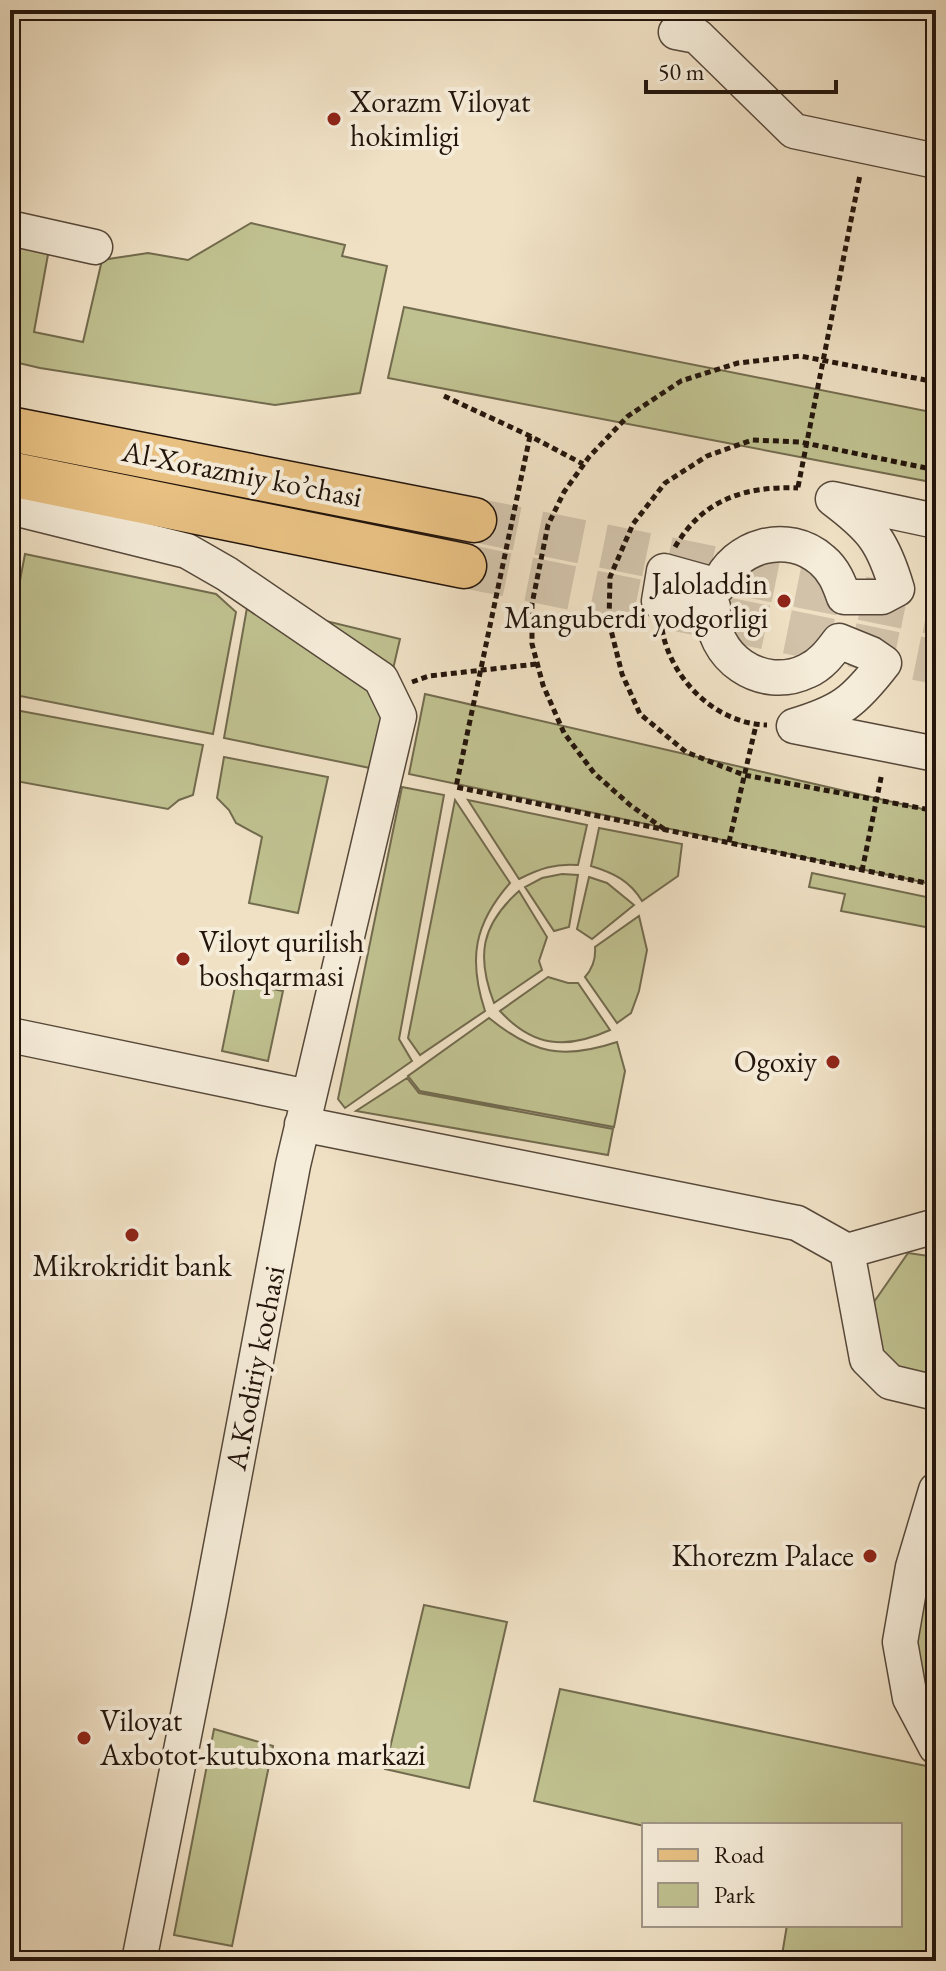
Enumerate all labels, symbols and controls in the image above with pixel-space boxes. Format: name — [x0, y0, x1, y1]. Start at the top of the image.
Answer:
scale bar — [646, 44, 836, 94]
text: 50 m — [658, 56, 705, 87]
place label: Xorazm Viloyat hokimligi — [349, 82, 531, 155]
marker: Xorazm Viloyat hokimligi — [325, 110, 343, 128]
street label: Al-Xorazmiy ko’chasi — [118, 431, 365, 516]
place label: Jaloladdin Manguberdi yodgorligi — [504, 564, 768, 637]
marker: Jaloladdin Manguberdi yodgorligi — [775, 592, 793, 610]
place label: Viloyt qurilish boshqarmasi — [199, 922, 364, 995]
marker: Viloyt qurilish boshqarmasi — [174, 950, 192, 968]
place label: Ogoxiy — [734, 1042, 818, 1081]
marker: Ogoxiy — [824, 1053, 842, 1071]
marker: Mikrokridit bank — [123, 1226, 141, 1244]
place label: Mikrokridit bank — [33, 1246, 232, 1285]
street label: A.Kodiriy kochasi — [215, 1262, 293, 1474]
place label: Khorezm Palace — [671, 1536, 854, 1575]
marker: Khorezm Palace — [861, 1547, 879, 1565]
place label: Viloyat Axbotot-kutubxona markazi — [99, 1701, 426, 1774]
marker: Viloyat Axbotot-kutubxona markazi — [75, 1729, 93, 1747]
legend — [642, 1823, 902, 1927]
text: Road — [714, 1839, 765, 1870]
text: Park — [714, 1879, 756, 1910]

